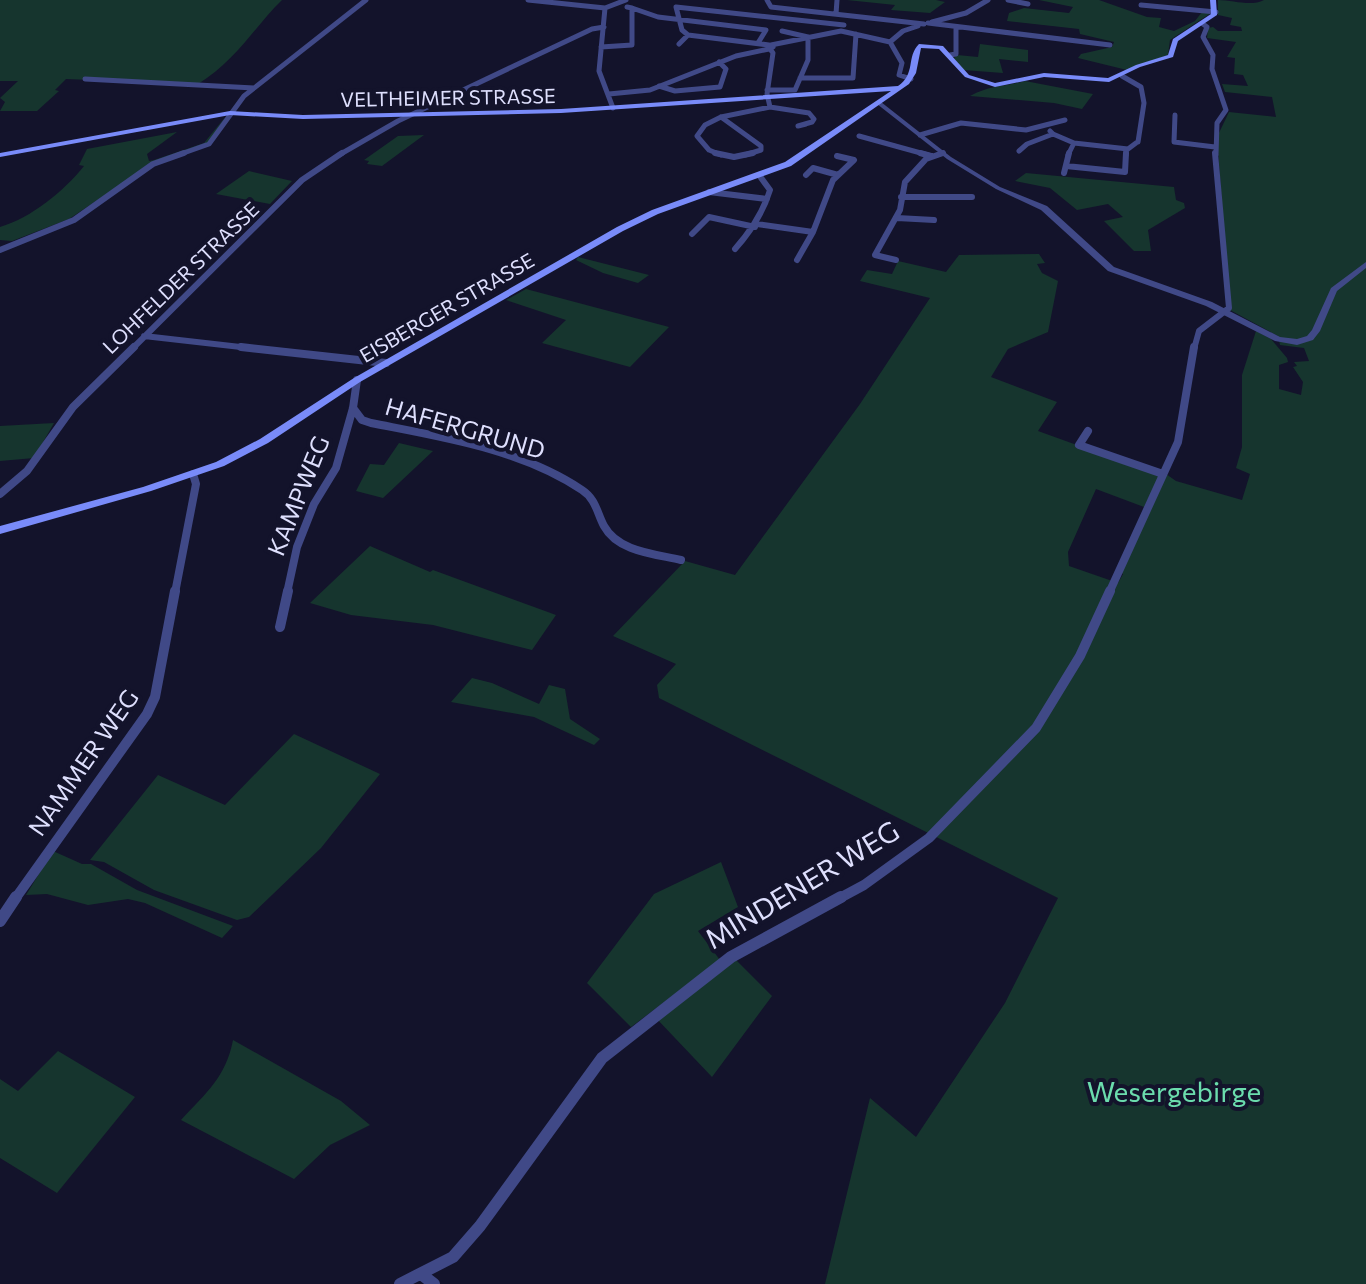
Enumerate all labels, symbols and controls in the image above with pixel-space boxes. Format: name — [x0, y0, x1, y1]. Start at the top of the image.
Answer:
street label: VELTHEIMER STRASSE — [340, 83, 556, 111]
street label: LOHFELDER STRASSE — [97, 196, 263, 358]
street label: EISBERGER STRASSE — [355, 247, 538, 367]
street label: HAFERGRUND — [382, 391, 549, 464]
street label: KAMPWEG — [260, 431, 335, 560]
street label: NAMMER WEG — [22, 683, 144, 841]
street label: MINDENER WEG — [698, 813, 905, 956]
park label: Wesergebirge — [1087, 1074, 1261, 1108]

